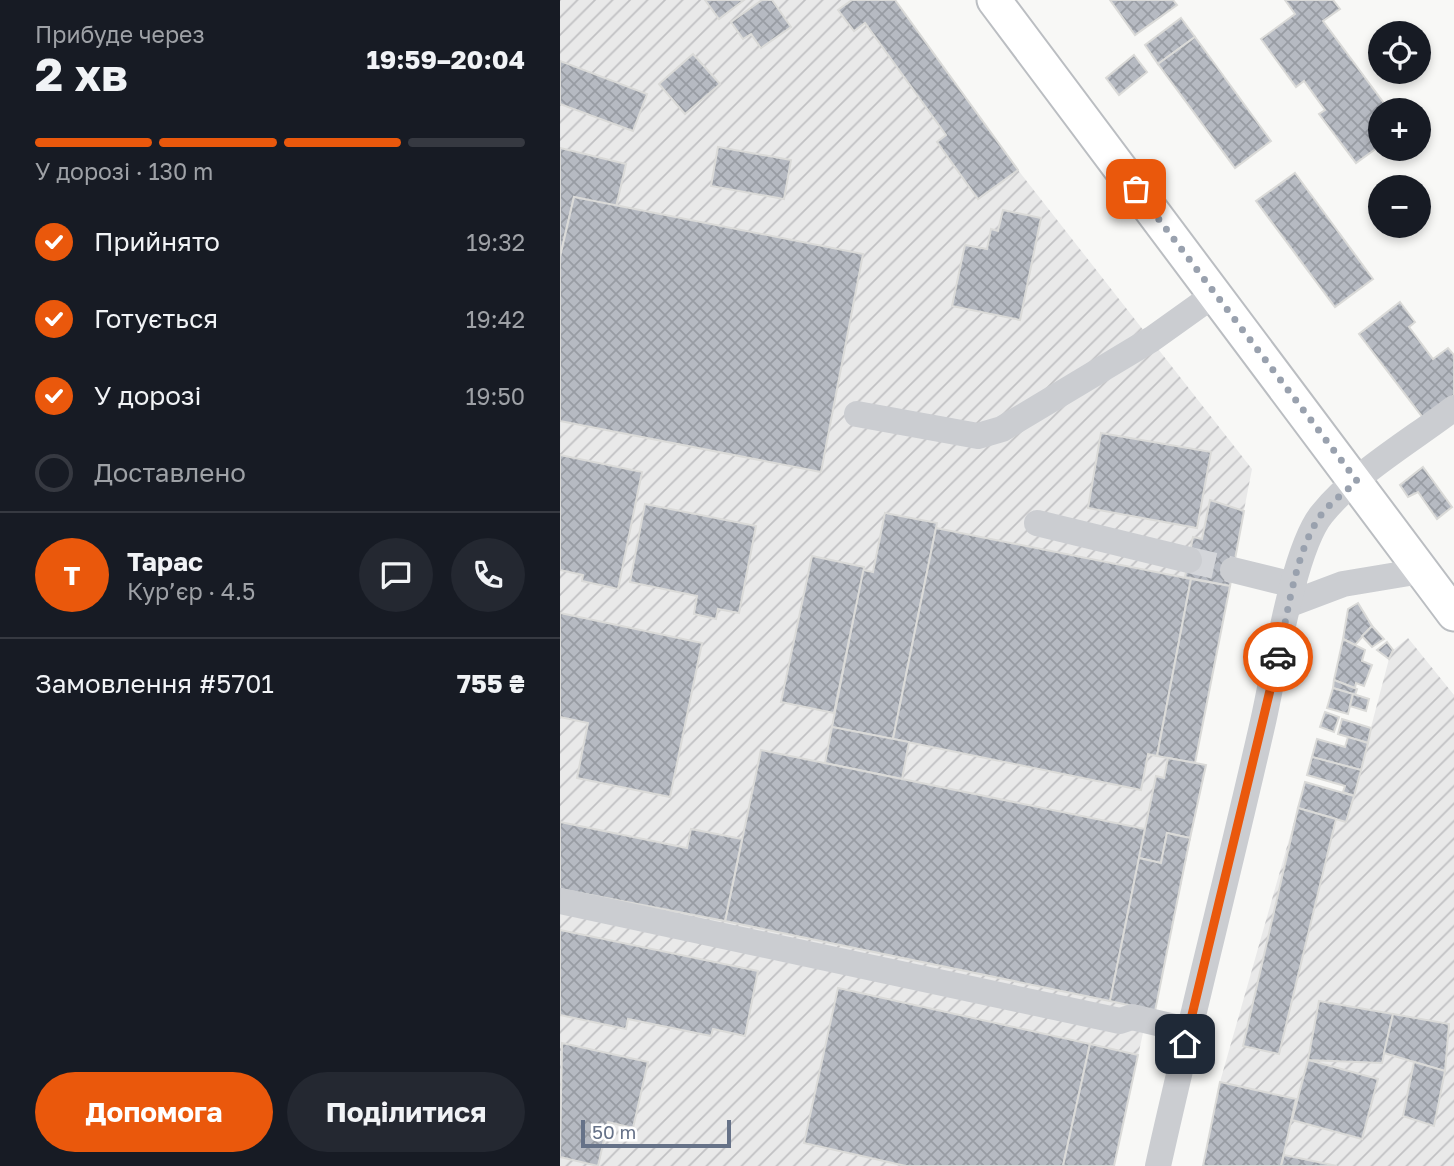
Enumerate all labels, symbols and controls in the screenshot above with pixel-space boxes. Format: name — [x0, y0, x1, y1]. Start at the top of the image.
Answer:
text: Прибуде через — [35, 20, 205, 48]
map controls — [1368, 21, 1431, 238]
button: locate — [1368, 21, 1431, 84]
text: 19:59–20:04 — [366, 44, 525, 75]
text: 2 хв — [35, 46, 128, 101]
button: + — [1368, 98, 1431, 161]
text: У дорозі · 130 m — [35, 157, 213, 185]
pin — [1106, 159, 1166, 219]
icon: bag — [1117, 170, 1155, 208]
button: − — [1368, 175, 1431, 238]
icon: check — [35, 223, 73, 261]
text: Прийнято — [94, 226, 220, 257]
text: 19:32 — [466, 228, 525, 256]
icon: check — [35, 300, 73, 338]
text: Готується — [94, 303, 218, 334]
text: 19:42 — [466, 305, 525, 333]
icon: check — [35, 377, 73, 415]
text: У дорозі — [94, 380, 201, 411]
text: 19:50 — [465, 382, 525, 410]
text: Доставлено — [94, 457, 246, 488]
button: chat — [359, 538, 433, 612]
button: phone — [451, 538, 525, 612]
text: Тарас — [127, 546, 203, 577]
text: Т — [64, 560, 80, 591]
text: Кур’єр · 4.5 — [127, 577, 255, 605]
courier — [1243, 622, 1313, 692]
icon: car — [1259, 638, 1297, 676]
text: Замовлення #5701 — [35, 668, 274, 699]
text: 755 ₴ — [457, 668, 525, 699]
pin — [1155, 1014, 1215, 1074]
icon: home — [1166, 1025, 1204, 1063]
button: Допомога — [35, 1072, 273, 1152]
button: Поділитися — [287, 1072, 525, 1152]
scale bar — [581, 1117, 732, 1149]
text: 50 m — [592, 1120, 636, 1143]

